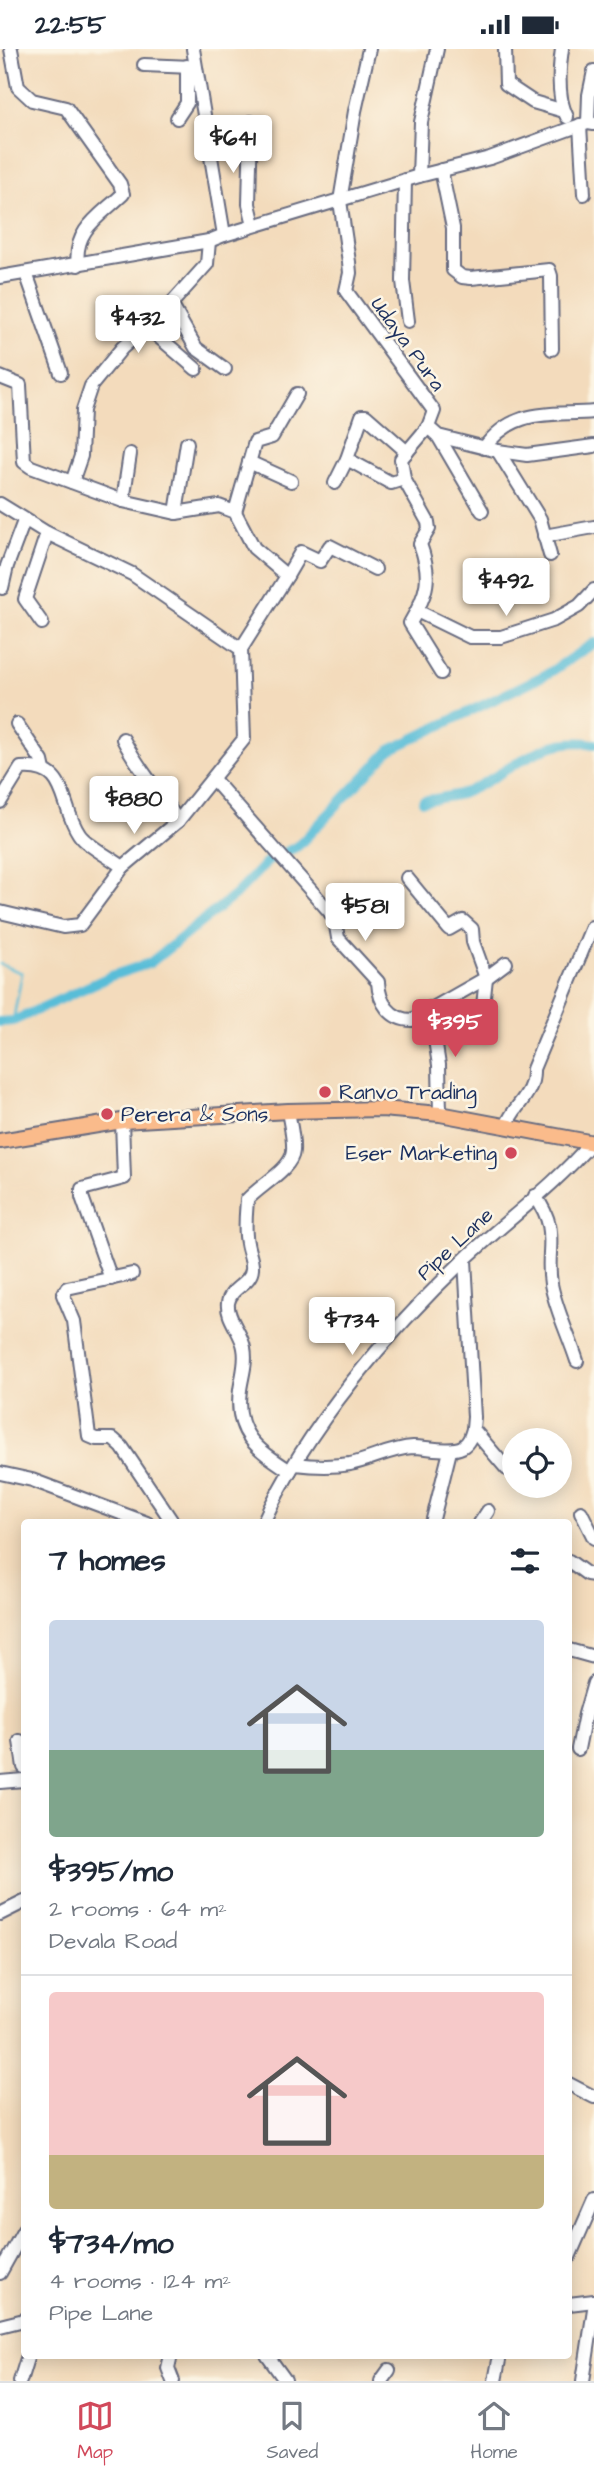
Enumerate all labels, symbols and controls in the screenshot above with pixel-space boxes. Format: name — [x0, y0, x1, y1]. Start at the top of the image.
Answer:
text: 22:55 — [35, 7, 106, 43]
pin: $641 — [192, 115, 274, 175]
text: $641 — [210, 122, 256, 154]
street label: Udaya Pura — [362, 291, 452, 399]
pin: $432 — [97, 295, 179, 355]
text: $432 — [111, 302, 165, 334]
pin: $492 — [465, 559, 547, 618]
text: $492 — [479, 565, 533, 597]
pin: $880 — [93, 777, 175, 836]
text: $880 — [105, 783, 163, 815]
pin: $581 — [324, 883, 406, 943]
text: $581 — [342, 890, 388, 922]
pin: $395 — [414, 999, 496, 1059]
text: $395 — [428, 1006, 482, 1038]
place label: Ranvo Trading — [339, 1078, 477, 1109]
marker: Ranvo Trading — [317, 1084, 333, 1100]
place label: Perera & Sons — [121, 1100, 268, 1129]
marker: Perera & Sons — [99, 1106, 115, 1122]
place label: Eser Marketing — [346, 1139, 497, 1170]
marker: Eser Marketing — [503, 1145, 519, 1161]
street label: Pipe Lane — [410, 1201, 500, 1288]
pin: $734 — [311, 1297, 393, 1357]
text: $734 — [325, 1304, 379, 1336]
map controls — [502, 1428, 572, 1498]
button: locate — [502, 1428, 572, 1498]
text: 7 homes — [49, 1540, 166, 1582]
icon: filters — [506, 1542, 544, 1580]
icon: home — [234, 1666, 360, 1792]
text: $395/mo — [49, 1851, 173, 1893]
text: 2 rooms · 64 m² — [49, 1893, 227, 1925]
text: Devala Road — [49, 1925, 177, 1957]
icon: home — [234, 2038, 360, 2164]
text: $734/mo — [49, 2223, 174, 2265]
text: 4 rooms · 124 m² — [49, 2265, 231, 2297]
text: Pipe Lane — [49, 2297, 153, 2329]
tab: Map — [76, 2397, 114, 2466]
tab: Saved — [266, 2397, 318, 2466]
tab: Home — [471, 2397, 518, 2466]

